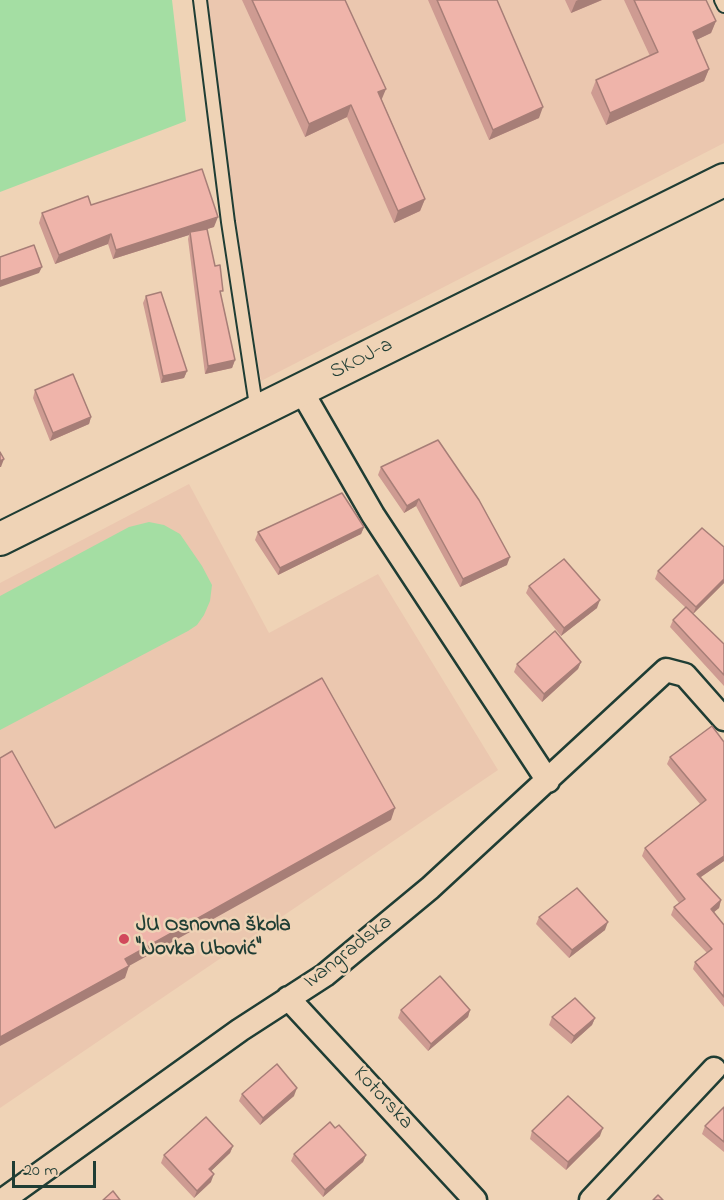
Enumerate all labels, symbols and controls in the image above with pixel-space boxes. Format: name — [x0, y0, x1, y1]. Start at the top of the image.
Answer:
street label: SKOJ-a — [326, 334, 398, 386]
street label: Ivangradska — [300, 911, 398, 995]
place label: JU Osnovna škola "Novka Ubović" — [136, 914, 291, 964]
marker: JU Osnovna škola "Novka Ubović" — [117, 932, 131, 946]
street label: Kotorska — [347, 1062, 417, 1136]
scale bar — [15, 1149, 99, 1187]
text: 20 m — [23, 1158, 58, 1184]

